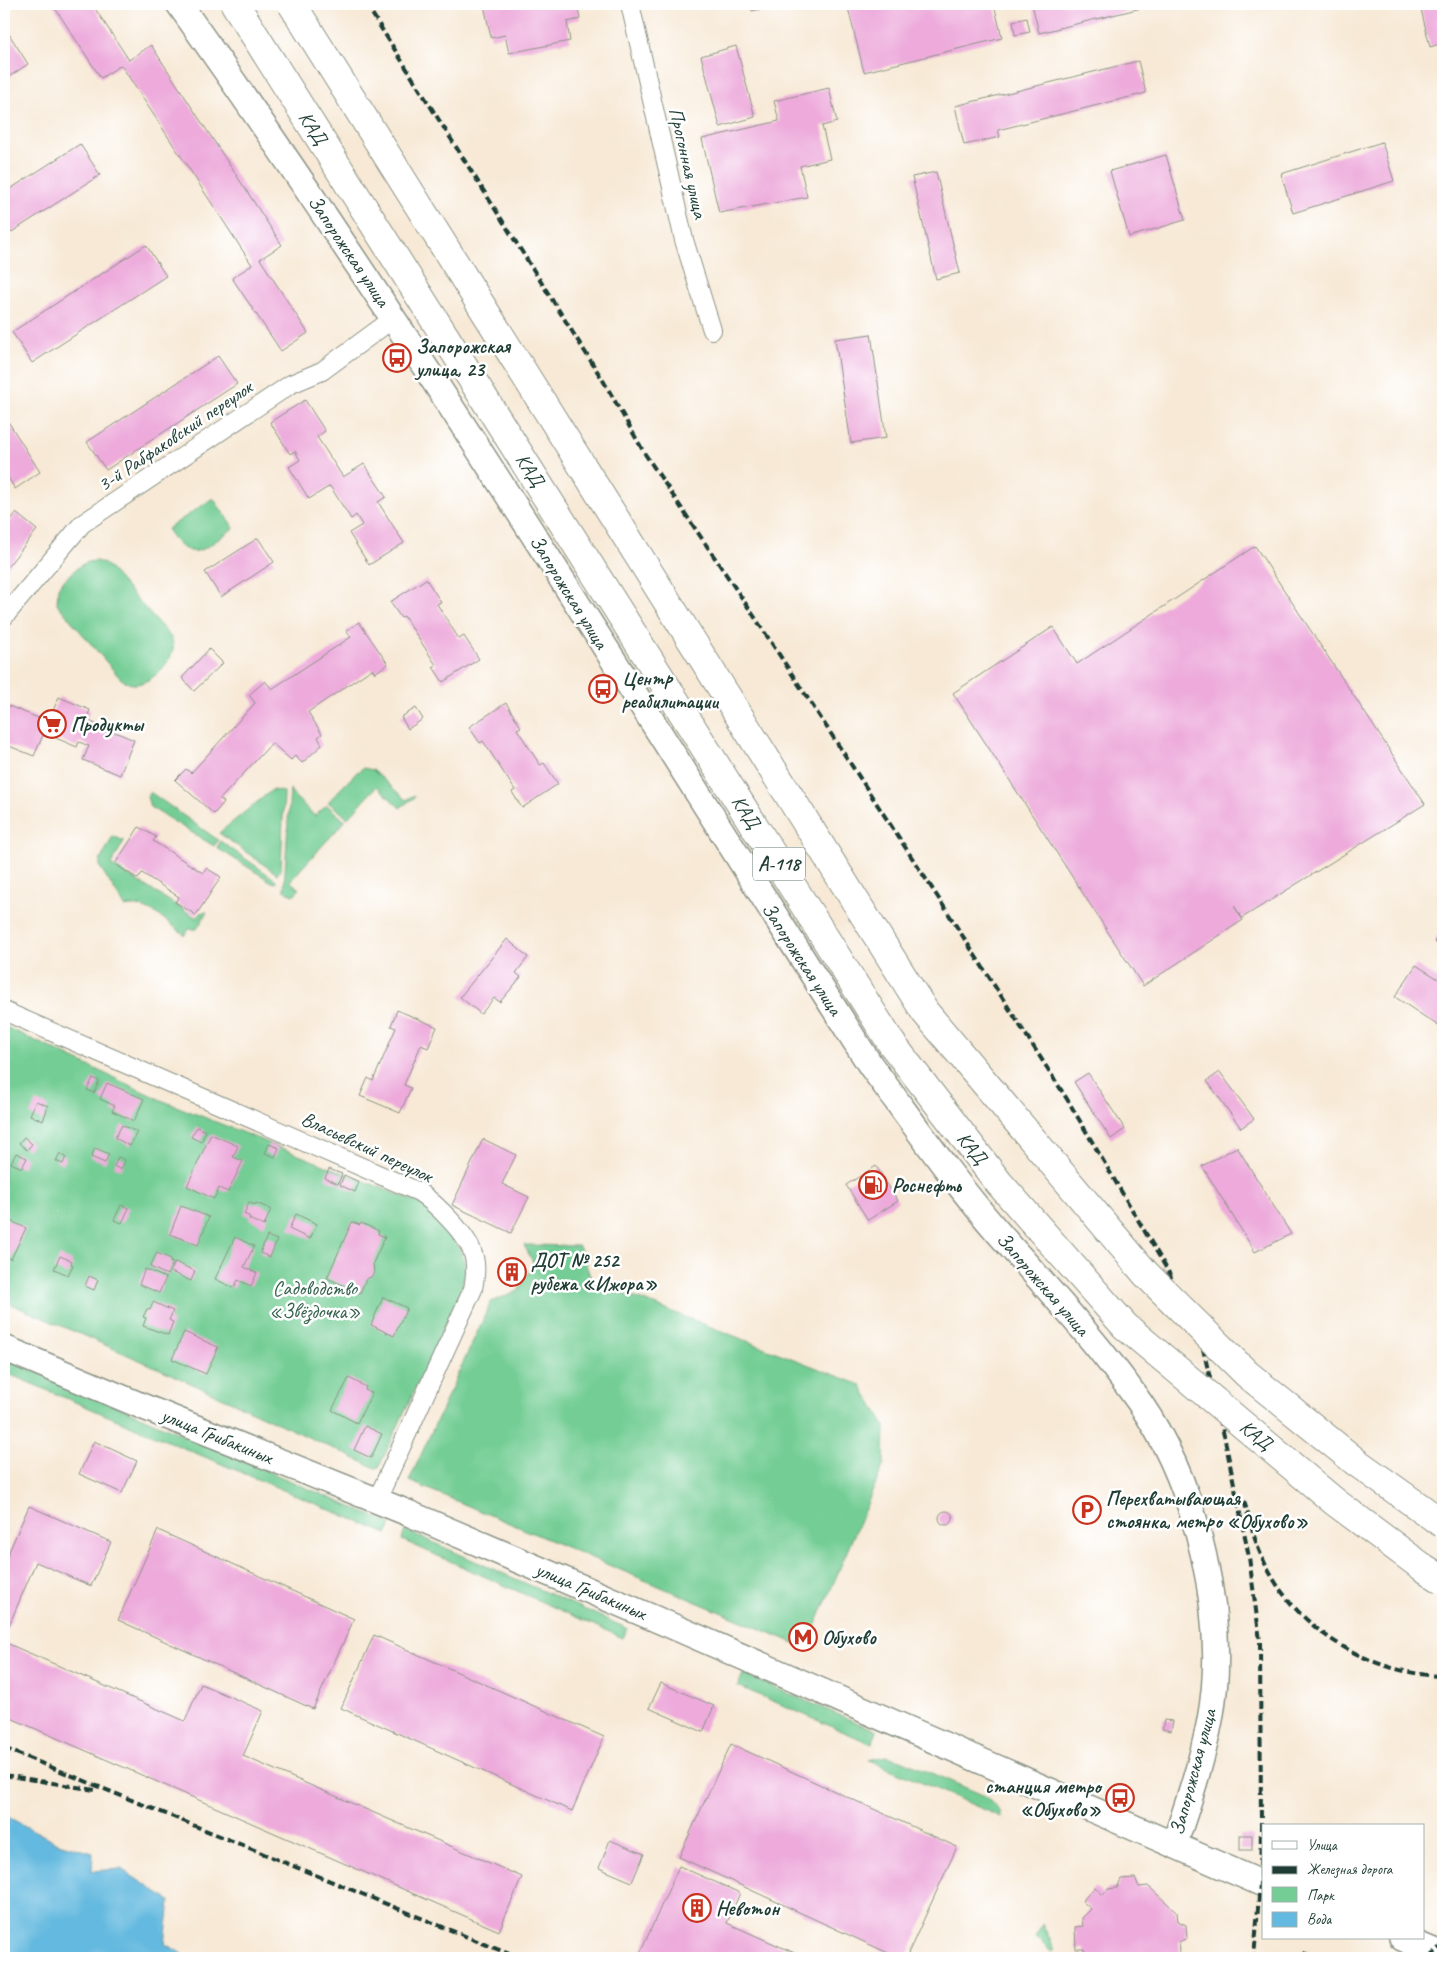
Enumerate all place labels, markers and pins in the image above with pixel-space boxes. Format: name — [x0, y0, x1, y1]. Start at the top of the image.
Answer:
place label: Запорожская улица, 23 — [414, 334, 512, 382]
bus stop icon: Запорожская улица, 23 — [382, 343, 412, 373]
place label: Центр реабилитации — [622, 666, 719, 714]
bus stop icon: Центр реабилитации — [588, 674, 618, 704]
supermarket icon: Продукты — [37, 709, 67, 739]
place label: Продукты — [71, 712, 145, 738]
fuel station icon: Роснефть — [858, 1170, 888, 1200]
place label: Роснефть — [892, 1173, 963, 1198]
place label: ДОТ № 252 рубежа «Ижора» — [531, 1248, 658, 1296]
building icon: ДОТ № 252 рубежа «Ижора» — [497, 1257, 527, 1287]
place label: Перехватывающая стоянка, метро «Обухово» — [1106, 1486, 1309, 1534]
parking icon: Перехватывающая стоянка, метро «Обухово» — [1072, 1495, 1102, 1525]
metro station icon: Обухово — [788, 1622, 818, 1652]
place label: Обухово — [822, 1625, 877, 1650]
place label: станция метро «Обухово» — [985, 1774, 1103, 1822]
bus stop icon: станция метро «Обухово» — [1105, 1783, 1135, 1813]
building icon: Невотон — [682, 1893, 712, 1923]
place label: Невотон — [716, 1896, 781, 1921]

